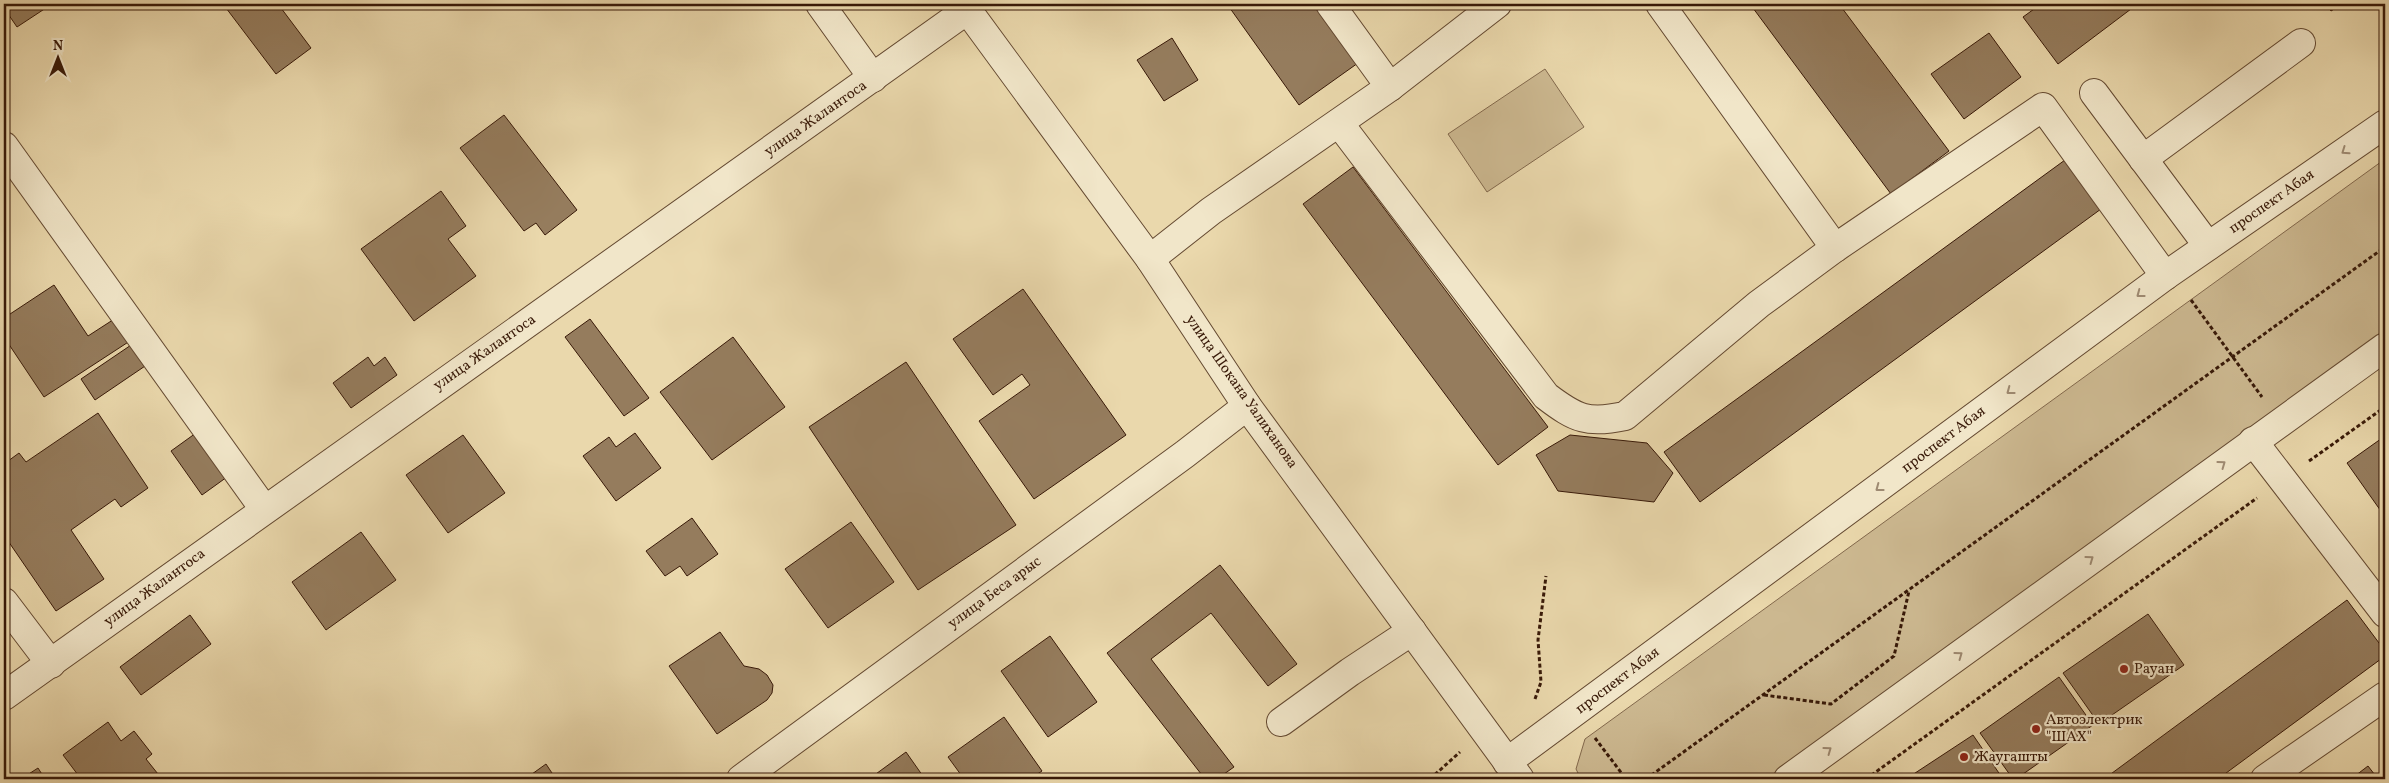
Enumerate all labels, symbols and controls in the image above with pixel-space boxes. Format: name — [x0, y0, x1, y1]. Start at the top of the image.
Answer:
north arrow — [32, 32, 82, 82]
text: N — [53, 37, 63, 56]
street label: улица Жалантоса — [760, 76, 872, 162]
one-way arrow — [2341, 145, 2351, 154]
street label: проспект Абая — [2225, 165, 2319, 239]
one-way arrow — [2137, 289, 2146, 297]
street label: улица Жалантоса — [429, 310, 541, 396]
street label: улица Шокана Уалиханова — [1180, 311, 1302, 473]
one-way arrow — [2006, 385, 2015, 394]
street label: проспект Абая — [1898, 401, 1990, 479]
one-way arrow — [2216, 461, 2226, 470]
one-way arrow — [1875, 482, 1885, 491]
street label: улица Жалантоса — [100, 544, 210, 632]
street label: улица Беса арыс — [944, 552, 1046, 634]
one-way arrow — [2084, 556, 2094, 565]
street label: проспект Абая — [1572, 642, 1664, 720]
one-way arrow — [1953, 652, 1962, 660]
place label: Рауан — [2134, 659, 2174, 680]
marker: Рауан — [2118, 663, 2130, 675]
place label: Автоэлектрик "ШАХ" — [2046, 710, 2143, 748]
marker: Автоэлектрик "ШАХ" — [2030, 723, 2042, 735]
place label: Жаугашты — [1974, 747, 2048, 768]
one-way arrow — [1822, 748, 1831, 756]
marker: Жаугашты — [1958, 751, 1970, 763]

